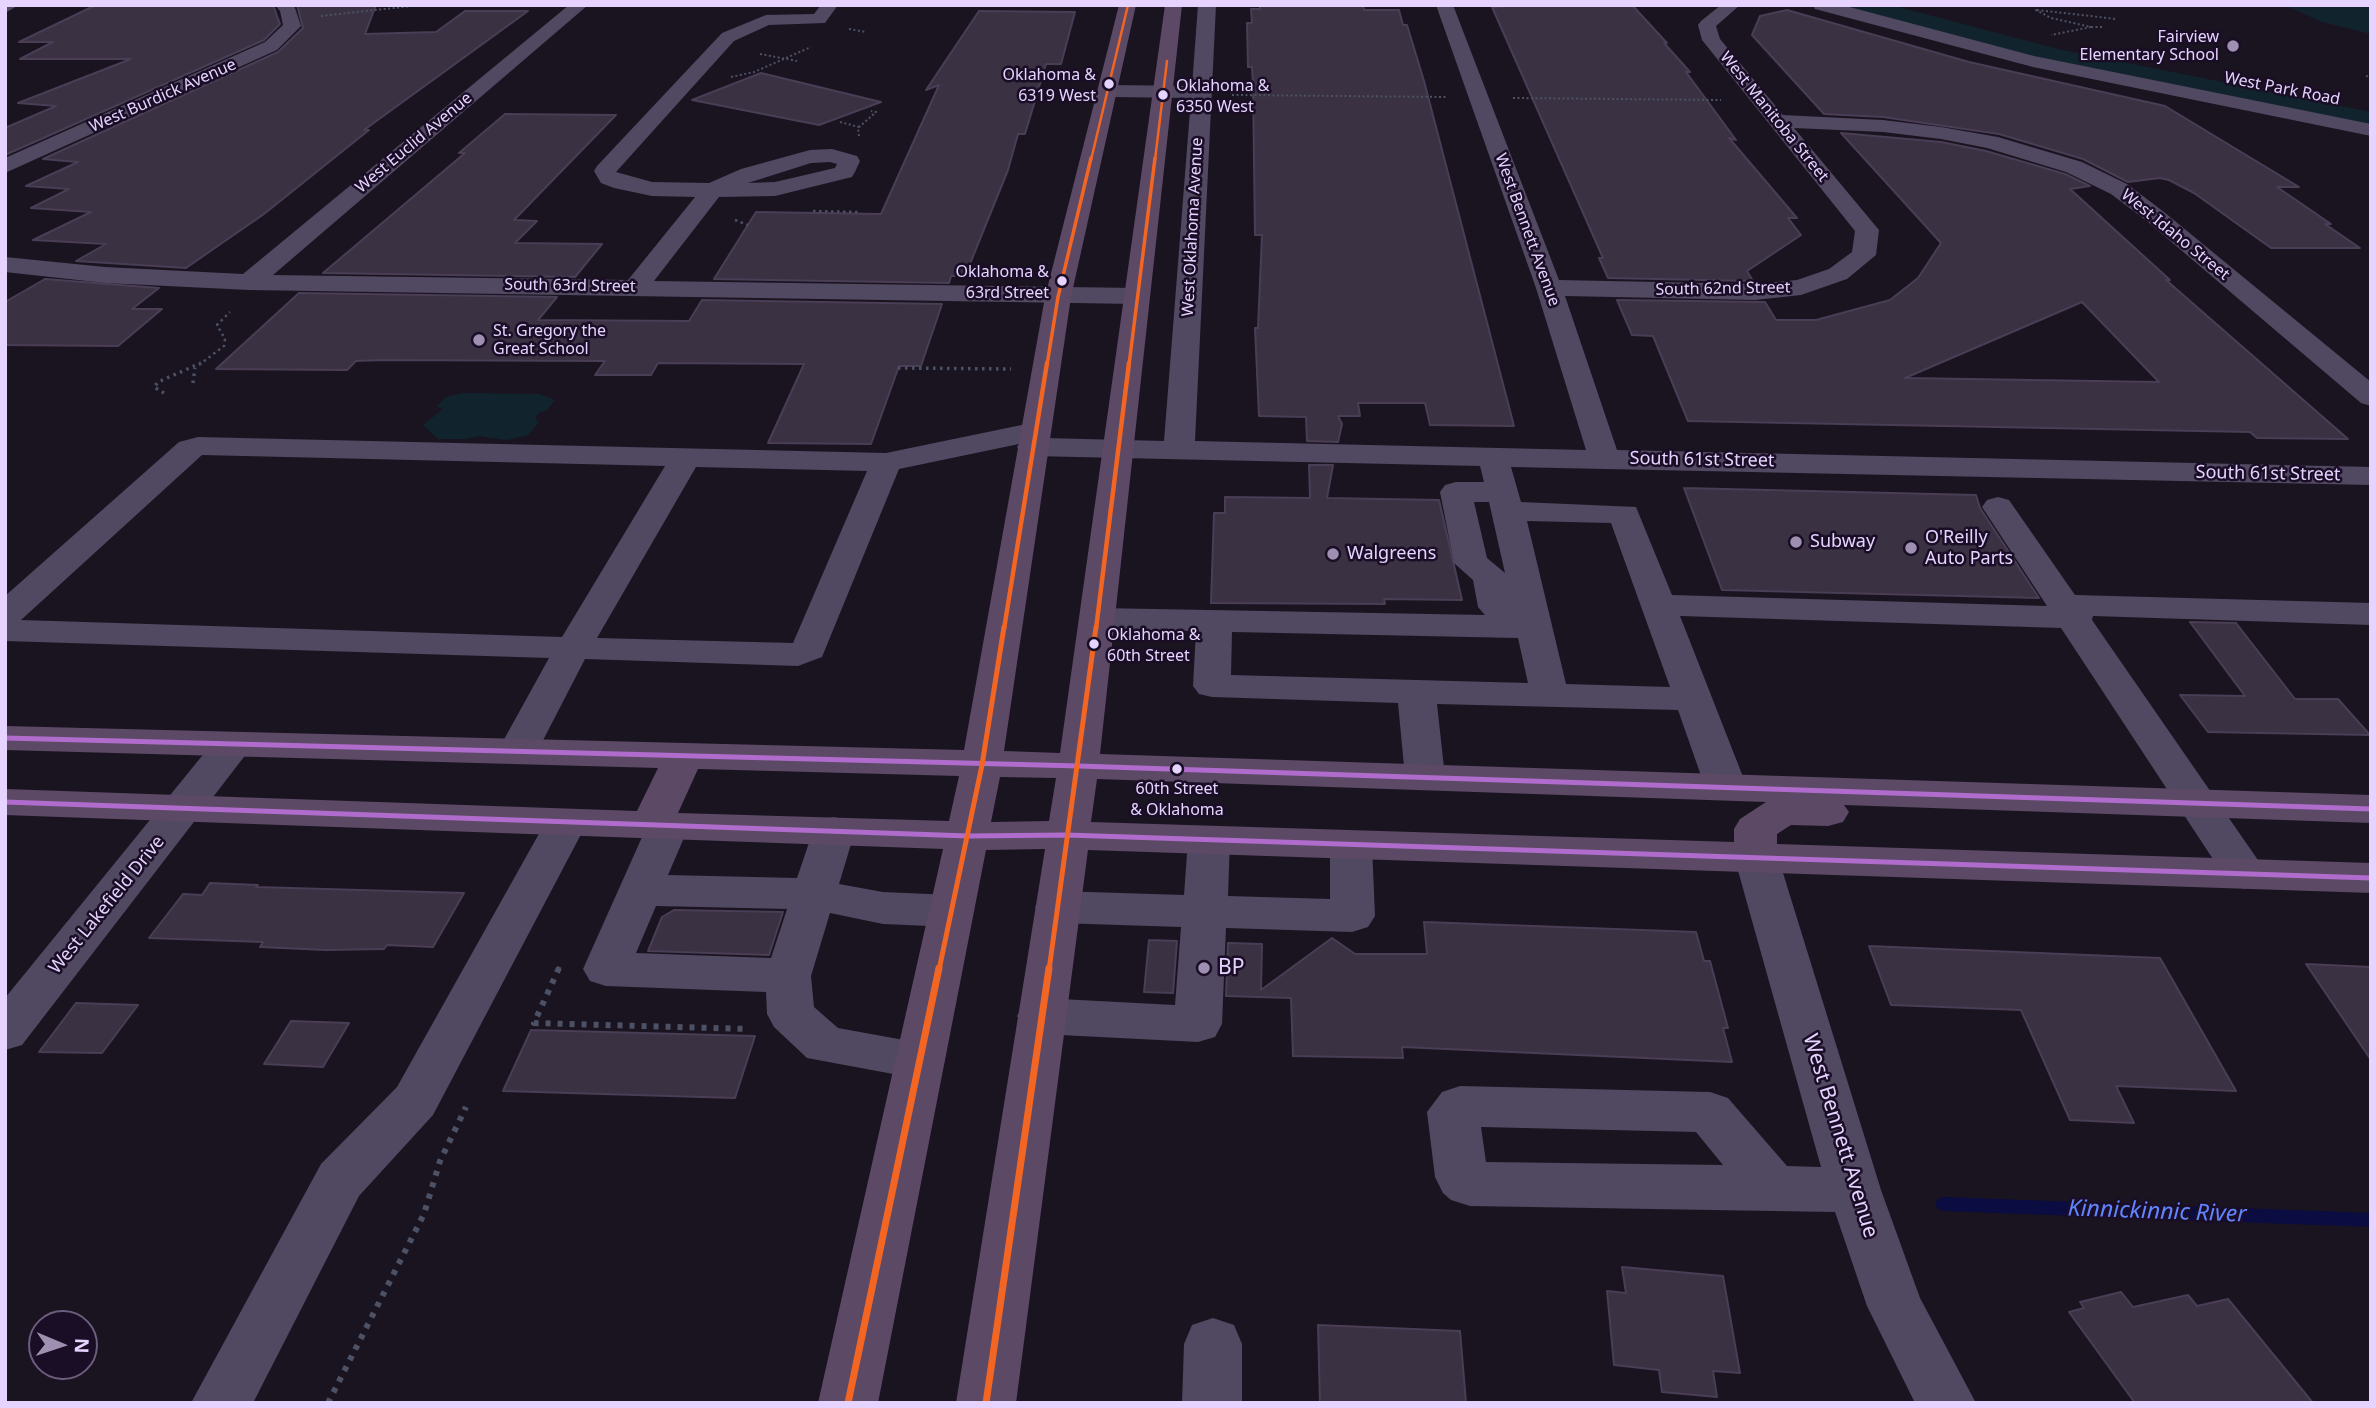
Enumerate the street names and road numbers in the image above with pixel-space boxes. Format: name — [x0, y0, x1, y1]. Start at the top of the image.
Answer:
street label: West Manitoba Street — [1716, 48, 1832, 186]
street label: West Burdick Avenue — [87, 55, 239, 137]
street label: West Park Road — [2222, 68, 2342, 110]
street label: West Euclid Avenue — [352, 89, 476, 197]
street label: West Oklahoma Avenue — [1179, 137, 1207, 317]
street label: West Bennett Avenue — [1490, 151, 1564, 309]
street label: West Idaho Street — [2117, 185, 2233, 285]
street label: South 63rd Street — [504, 275, 636, 297]
street label: South 62nd Street — [1655, 278, 1791, 300]
street label: South 61st Street — [1629, 448, 1775, 472]
street label: South 61st Street — [2195, 462, 2341, 486]
street label: West Lakefield Drive — [45, 832, 169, 978]
street label: West Bennett Avenue — [1797, 1031, 1883, 1241]

